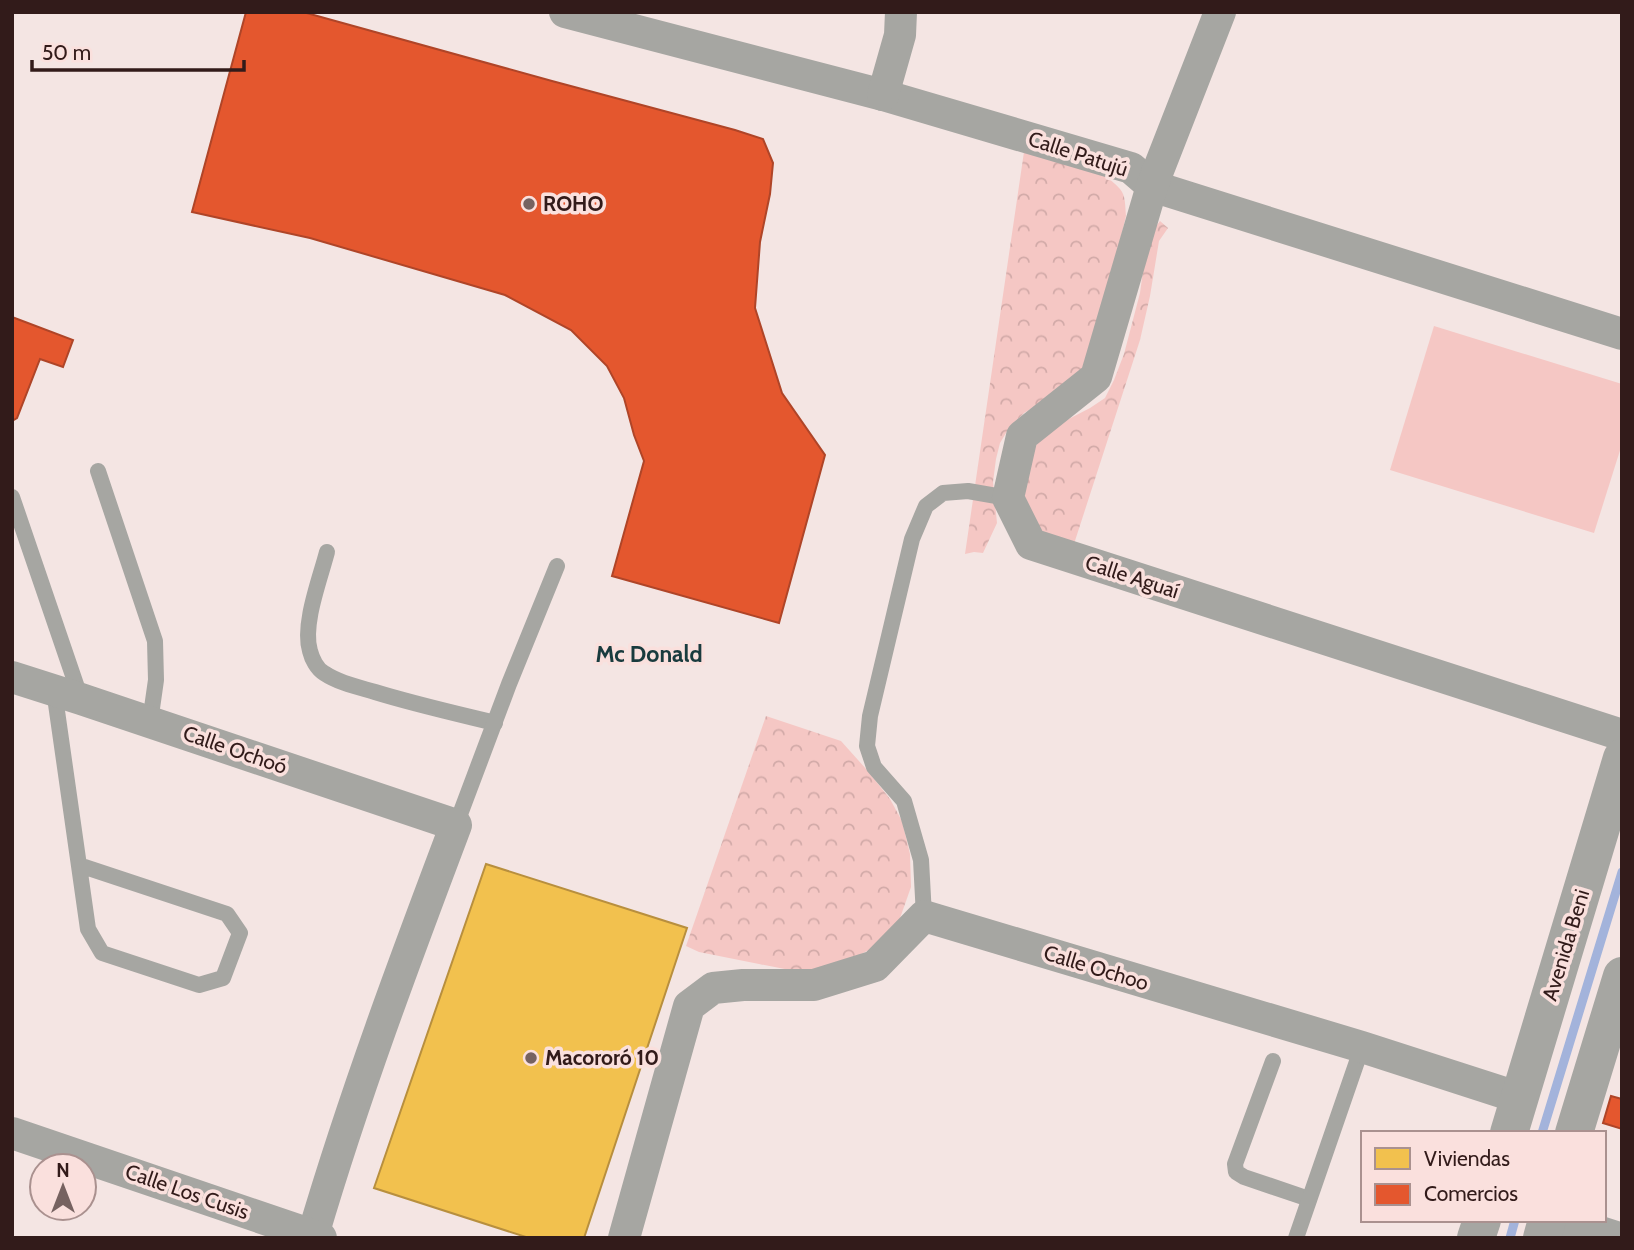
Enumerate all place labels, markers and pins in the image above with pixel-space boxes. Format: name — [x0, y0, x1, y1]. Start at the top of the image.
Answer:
place label: ROHO — [543, 191, 603, 216]
marker: ROHO — [521, 196, 537, 212]
place label: Macororó 10 — [545, 1045, 659, 1070]
marker: Macororó 10 — [523, 1050, 539, 1066]

